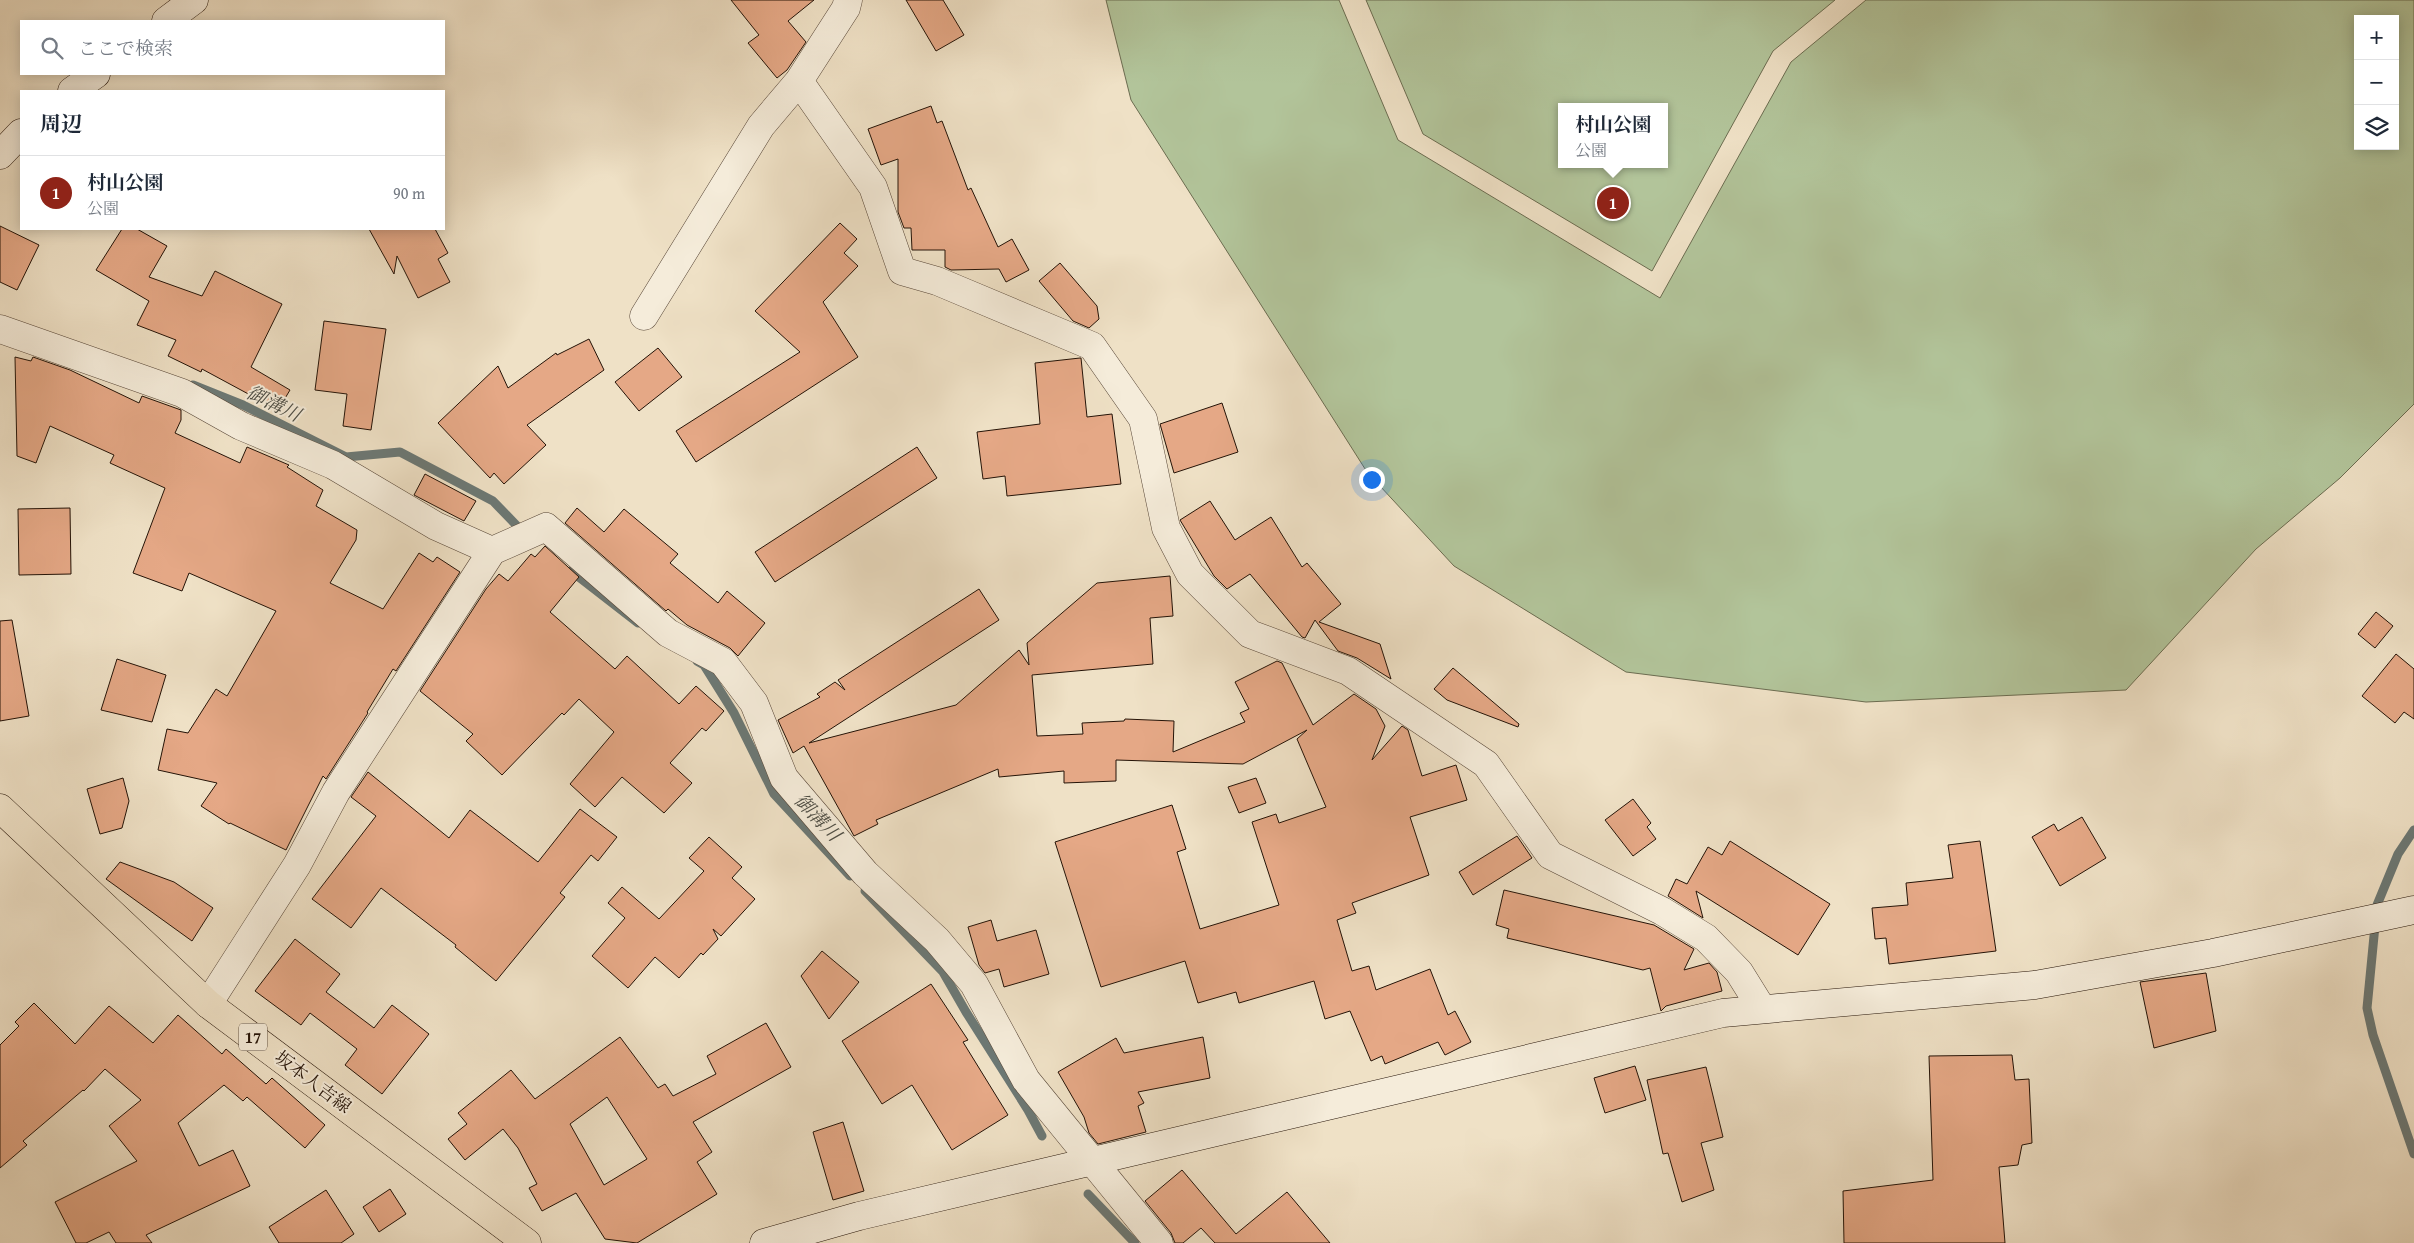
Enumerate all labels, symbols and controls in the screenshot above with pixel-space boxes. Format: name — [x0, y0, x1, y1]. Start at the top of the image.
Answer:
map controls — [2354, 15, 2399, 150]
button: + — [2354, 15, 2399, 60]
search box — [20, 20, 445, 75]
icon: search — [38, 34, 66, 62]
text: ここで検索 — [78, 34, 173, 62]
button: − — [2354, 60, 2399, 105]
popup — [1558, 103, 1668, 168]
button: layers — [2354, 105, 2399, 150]
text: 周辺 — [40, 108, 82, 139]
text: 村山公園 — [1575, 110, 1651, 138]
text: 公園 — [1575, 138, 1607, 162]
text: 村山公園 — [87, 168, 163, 196]
text: 1 — [52, 181, 60, 205]
text: 90 m — [393, 181, 425, 205]
pin: 1 — [1597, 184, 1629, 222]
text: 公園 — [87, 196, 119, 220]
water label: 御溝川 — [242, 378, 308, 429]
your location — [1359, 467, 1385, 493]
water label: 御溝川 — [788, 787, 849, 849]
road number: 17 — [239, 1024, 267, 1050]
street label: 坂本人吉線 — [269, 1044, 357, 1119]

